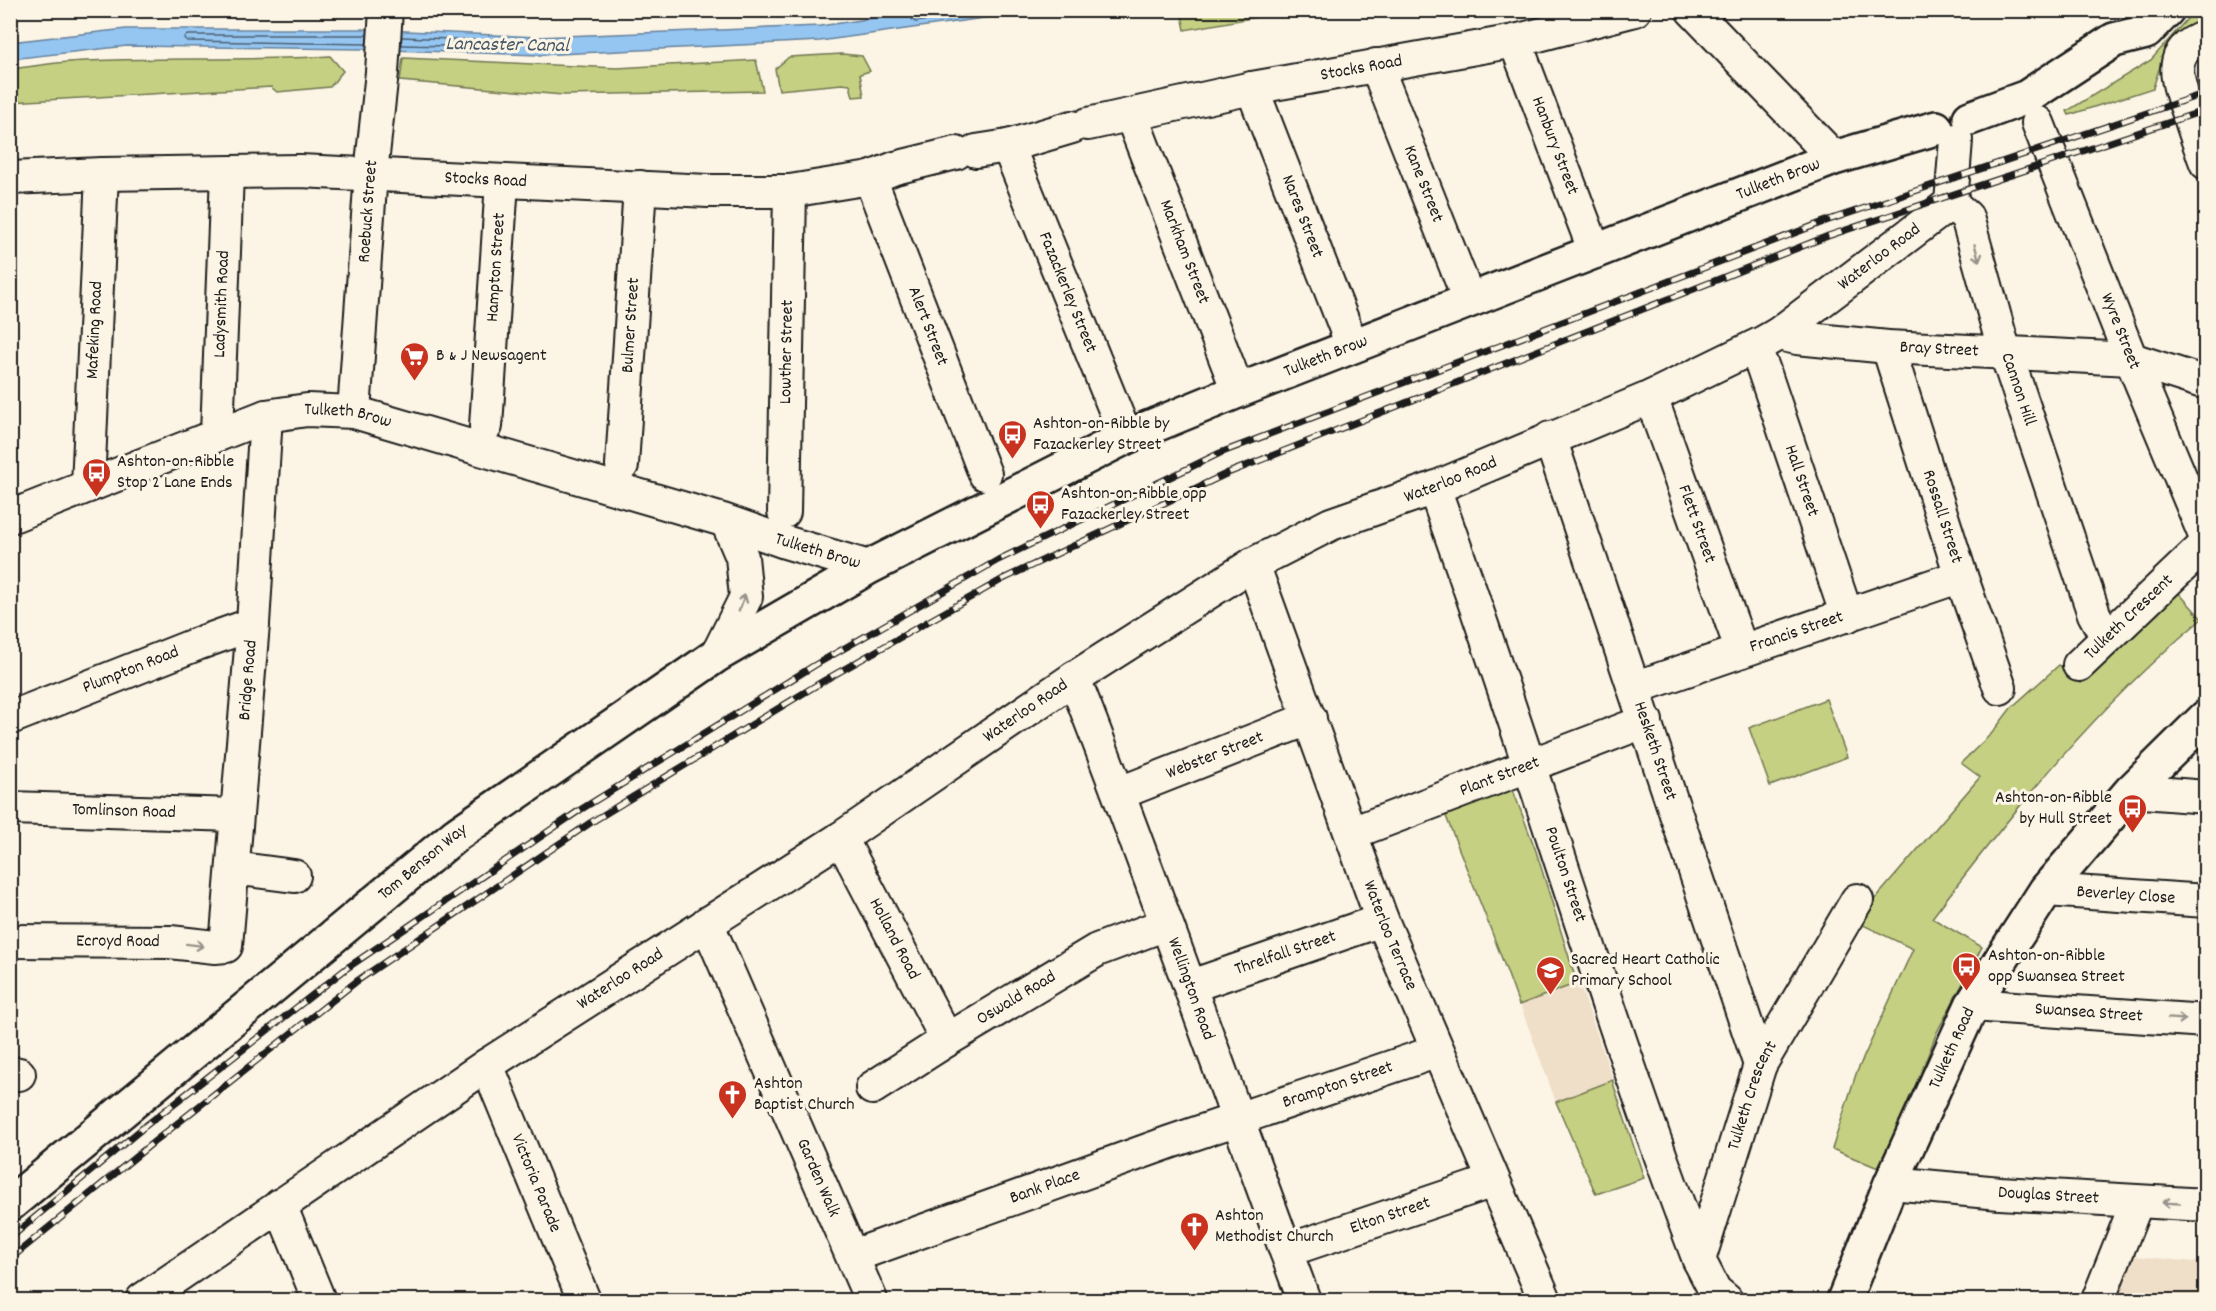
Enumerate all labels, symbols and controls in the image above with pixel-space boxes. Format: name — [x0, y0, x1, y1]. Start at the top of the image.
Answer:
water label: Lancaster Canal — [445, 31, 571, 61]
street label: Stocks Road — [1318, 49, 1404, 88]
street label: Hanbury Street — [1525, 93, 1585, 199]
street label: Kane Street — [1397, 142, 1450, 227]
street label: Tulketh Brow — [1733, 152, 1824, 207]
street label: Roebuck Street — [352, 159, 385, 264]
street label: Stocks Road — [444, 166, 528, 195]
street label: Nares Street — [1275, 171, 1330, 262]
street label: Markham Street — [1153, 196, 1216, 308]
street label: Hampton Street — [480, 212, 512, 323]
street label: Waterloo Road — [1833, 218, 1926, 297]
street label: Fazackerley Street — [1032, 228, 1103, 357]
one-way arrow — [1972, 243, 1983, 262]
street label: Ladysmith Road — [207, 250, 237, 358]
street label: Bulmer Street — [615, 276, 647, 374]
street label: Mafeking Road — [80, 281, 110, 380]
street label: Alert Street — [901, 283, 954, 370]
street label: Wyre Street — [2094, 290, 2147, 374]
street label: Lowther Street — [774, 299, 800, 404]
street label: Tulketh Brow — [1280, 329, 1372, 384]
street label: Bray Street — [1899, 335, 1979, 364]
supermarket icon: B & J Newsagent — [399, 340, 431, 382]
place label: B & J Newsagent — [436, 344, 547, 369]
street label: Cannon Hill — [1994, 349, 2042, 430]
street label: Tulketh Brow — [304, 397, 395, 435]
place label: Ashton-on-Ribble by Fazackerley Street — [1033, 412, 1170, 458]
bus stop icon: Ashton-on-Ribble by Fazackerley Street — [996, 418, 1028, 460]
street label: Hall Street — [1777, 442, 1825, 520]
place label: Ashton-on-Ribble Stop 2 Lane Ends — [117, 450, 234, 496]
street label: Waterloo Road — [1401, 450, 1501, 510]
bus stop icon: Ashton-on-Ribble Stop 2 Lane Ends — [80, 456, 112, 498]
street label: Rossall Street — [1915, 467, 1969, 567]
place label: Ashton-on-Ribble opp Fazackerley Street — [1061, 482, 1207, 528]
street label: Flett Street — [1671, 482, 1722, 567]
bus stop icon: Ashton-on-Ribble opp Fazackerley Street — [1024, 488, 1056, 530]
street label: Tulketh Brow — [771, 527, 864, 576]
street label: Tulketh Crescent — [2079, 569, 2179, 666]
one-way arrow — [738, 594, 749, 613]
street label: Francis Street — [1747, 605, 1847, 660]
street label: Bridge Road — [232, 639, 264, 721]
street label: Plumpton Road — [79, 640, 183, 701]
street label: Waterloo Road — [978, 673, 1073, 749]
street label: Hesketh Street — [1627, 698, 1683, 804]
street label: Webster Street — [1162, 725, 1268, 786]
street label: Plant Street — [1456, 750, 1544, 803]
place label: Ashton-on-Ribble by Hull Street — [1995, 786, 2112, 832]
bus stop icon: Ashton-on-Ribble by Hull Street — [2117, 792, 2149, 834]
street label: Tomlinson Road — [72, 797, 176, 826]
street label: Tom Benson Way — [373, 817, 473, 907]
street label: Poulton Street — [1538, 823, 1592, 926]
street label: Waterloo Terrace — [1356, 877, 1423, 995]
street label: Beverley Close — [2076, 880, 2176, 911]
street label: Holland Road — [862, 894, 926, 984]
street label: Threlfall Street — [1231, 924, 1340, 982]
street label: Ecroyd Road — [76, 929, 160, 954]
street label: Wellington Road — [1160, 934, 1221, 1044]
one-way arrow — [184, 940, 204, 951]
street label: Waterloo Road — [572, 942, 669, 1016]
place label: Ashton-on-Ribble opp Swansea Street — [1988, 944, 2125, 990]
place label: Sacred Heart Catholic Primary School — [1571, 948, 1720, 994]
bus stop icon: Ashton-on-Ribble opp Swansea Street — [1951, 950, 1983, 992]
school or university icon: Sacred Heart Catholic Primary School — [1534, 954, 1566, 996]
street label: Oswald Road — [972, 965, 1061, 1032]
street label: Swansea Street — [2034, 997, 2144, 1029]
street label: Tulketh Road — [1923, 1003, 1982, 1093]
one-way arrow — [2166, 1014, 2186, 1025]
street label: Tulketh Crescent — [1722, 1036, 1784, 1154]
street label: Brampton Street — [1279, 1055, 1397, 1115]
place label: Ashton Baptist Church — [754, 1072, 855, 1118]
church icon: Ashton Baptist Church — [717, 1078, 749, 1120]
street label: Victoria Parade — [504, 1130, 567, 1237]
street label: Garden Walk — [790, 1135, 846, 1221]
street label: Bank Place — [1006, 1163, 1084, 1211]
street label: Douglas Street — [1997, 1180, 2100, 1211]
street label: Elton Street — [1347, 1190, 1434, 1241]
one-way arrow — [2162, 1198, 2182, 1209]
place label: Ashton Methodist Church — [1215, 1204, 1334, 1250]
church icon: Ashton Methodist Church — [1178, 1210, 1210, 1252]

